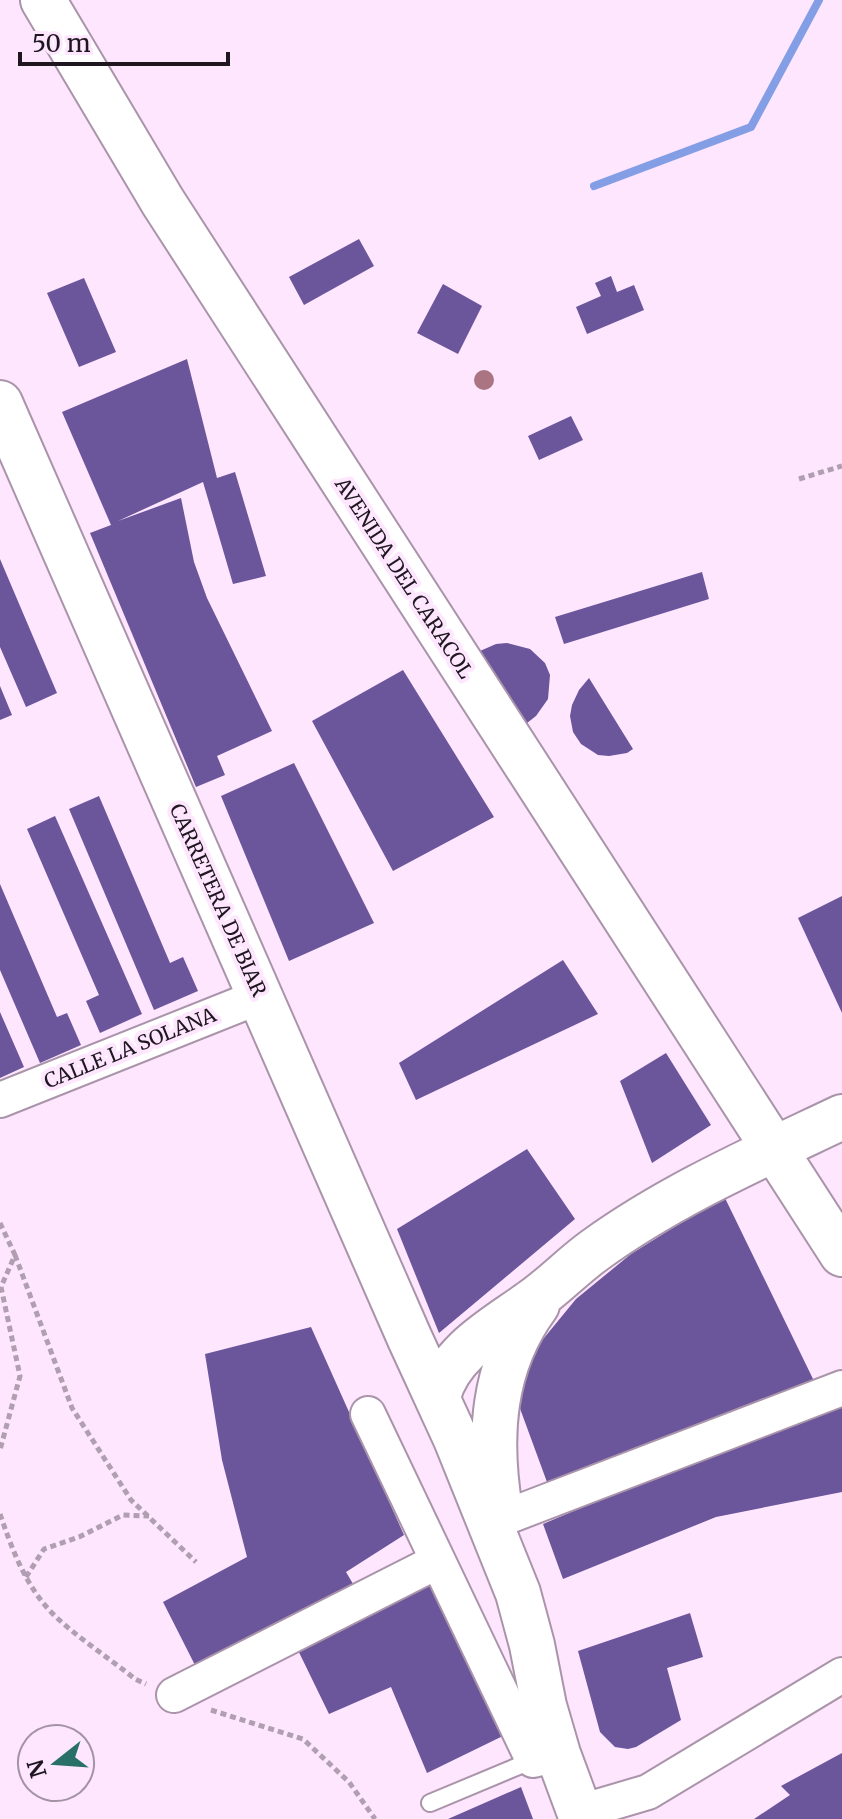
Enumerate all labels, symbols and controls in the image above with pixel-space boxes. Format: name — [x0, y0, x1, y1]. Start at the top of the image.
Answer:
scale bar — [20, 16, 228, 66]
text: 50 m — [32, 28, 91, 59]
street label: AVENIDA DEL CARACOL — [330, 472, 479, 683]
street label: CARRETERA DE BIAR — [165, 800, 272, 1000]
street label: CALLE LA SOLANA — [40, 1001, 220, 1093]
north arrow — [16, 1723, 96, 1803]
text: N — [21, 1756, 53, 1781]

